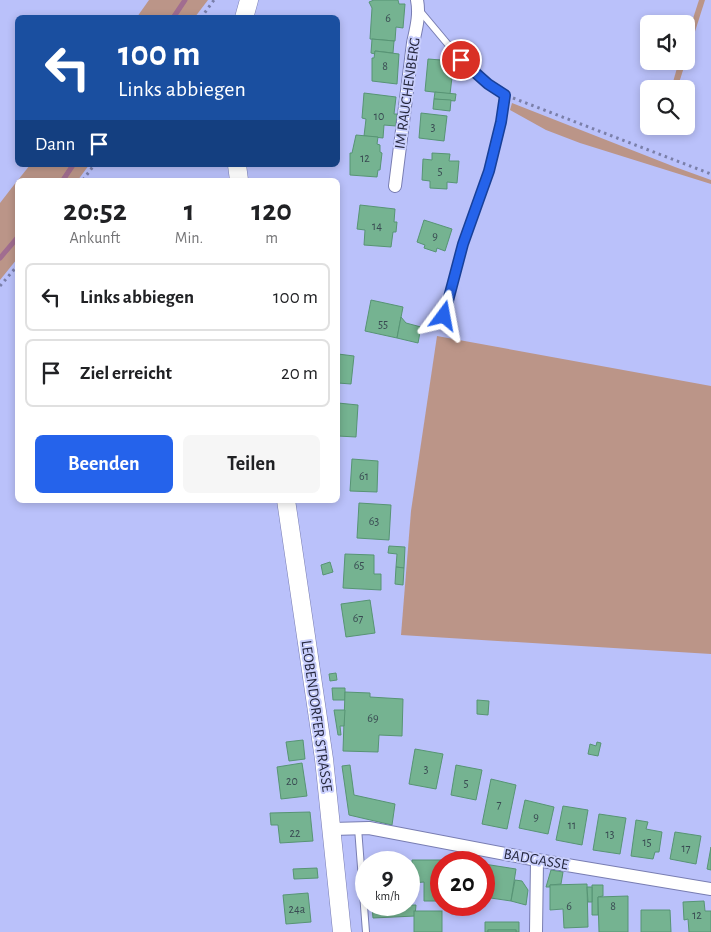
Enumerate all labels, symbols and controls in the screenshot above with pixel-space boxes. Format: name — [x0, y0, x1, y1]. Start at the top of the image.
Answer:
house number: 6 — [385, 12, 391, 24]
map controls — [640, 15, 695, 135]
button: sound — [640, 15, 695, 70]
icon: left — [35, 35, 100, 100]
street label: IM RAUCHENBERG — [392, 36, 423, 150]
text: 100 m — [118, 37, 201, 72]
pin — [440, 39, 482, 81]
icon: arrive — [447, 46, 475, 74]
house number: 8 — [382, 60, 388, 72]
text: Links abbiegen — [118, 78, 246, 100]
button: search — [640, 80, 695, 135]
house number: 10 — [374, 110, 384, 122]
house number: 3 — [431, 121, 436, 133]
icon: arrive — [85, 130, 113, 158]
text: Dann — [35, 135, 75, 154]
house number: 12 — [360, 152, 370, 164]
house number: 5 — [437, 165, 443, 177]
text: 20:52 — [63, 196, 127, 226]
text: 1 — [184, 196, 194, 226]
text: 120 — [251, 196, 292, 226]
house number: 14 — [372, 220, 382, 232]
text: Ankunft — [70, 230, 120, 246]
text: Min. — [175, 230, 203, 246]
text: m — [265, 230, 278, 246]
house number: 9 — [432, 230, 438, 242]
icon: left — [37, 283, 65, 311]
text: Links abbiegen — [80, 288, 194, 307]
text: 100 m — [273, 288, 318, 307]
position arrow — [417, 289, 469, 341]
house number: 55 — [378, 318, 388, 330]
icon: arrive — [37, 359, 65, 387]
text: Ziel erreicht — [80, 364, 172, 383]
text: 20 m — [281, 364, 318, 383]
button: Beenden — [35, 435, 173, 493]
button: Teilen — [183, 435, 320, 493]
house number: 61 — [359, 470, 369, 482]
house number: 63 — [369, 515, 379, 527]
house number: 65 — [354, 559, 364, 571]
house number: 67 — [353, 612, 363, 624]
street label: LEOBENDORFER STRASSE — [298, 639, 335, 793]
house number: 69 — [367, 712, 379, 724]
house number: 3 — [424, 763, 429, 775]
house number: 20 — [286, 775, 298, 787]
house number: 5 — [463, 777, 469, 789]
house number: 7 — [496, 798, 502, 810]
house number: 9 — [533, 811, 539, 823]
house number: 11 — [568, 819, 576, 831]
house number: 22 — [290, 827, 301, 839]
house number: 13 — [605, 828, 615, 840]
house number: 15 — [642, 836, 652, 848]
house number: 17 — [681, 842, 691, 854]
street label: BADGASSE — [502, 846, 569, 873]
speed limit sign: 20 — [430, 851, 495, 916]
text: 9 — [381, 865, 394, 890]
text: km/h — [375, 890, 400, 902]
house number: 6 — [566, 900, 572, 912]
house number: 8 — [610, 900, 616, 912]
house number: 24a — [289, 903, 306, 915]
house number: 12 — [692, 909, 702, 921]

